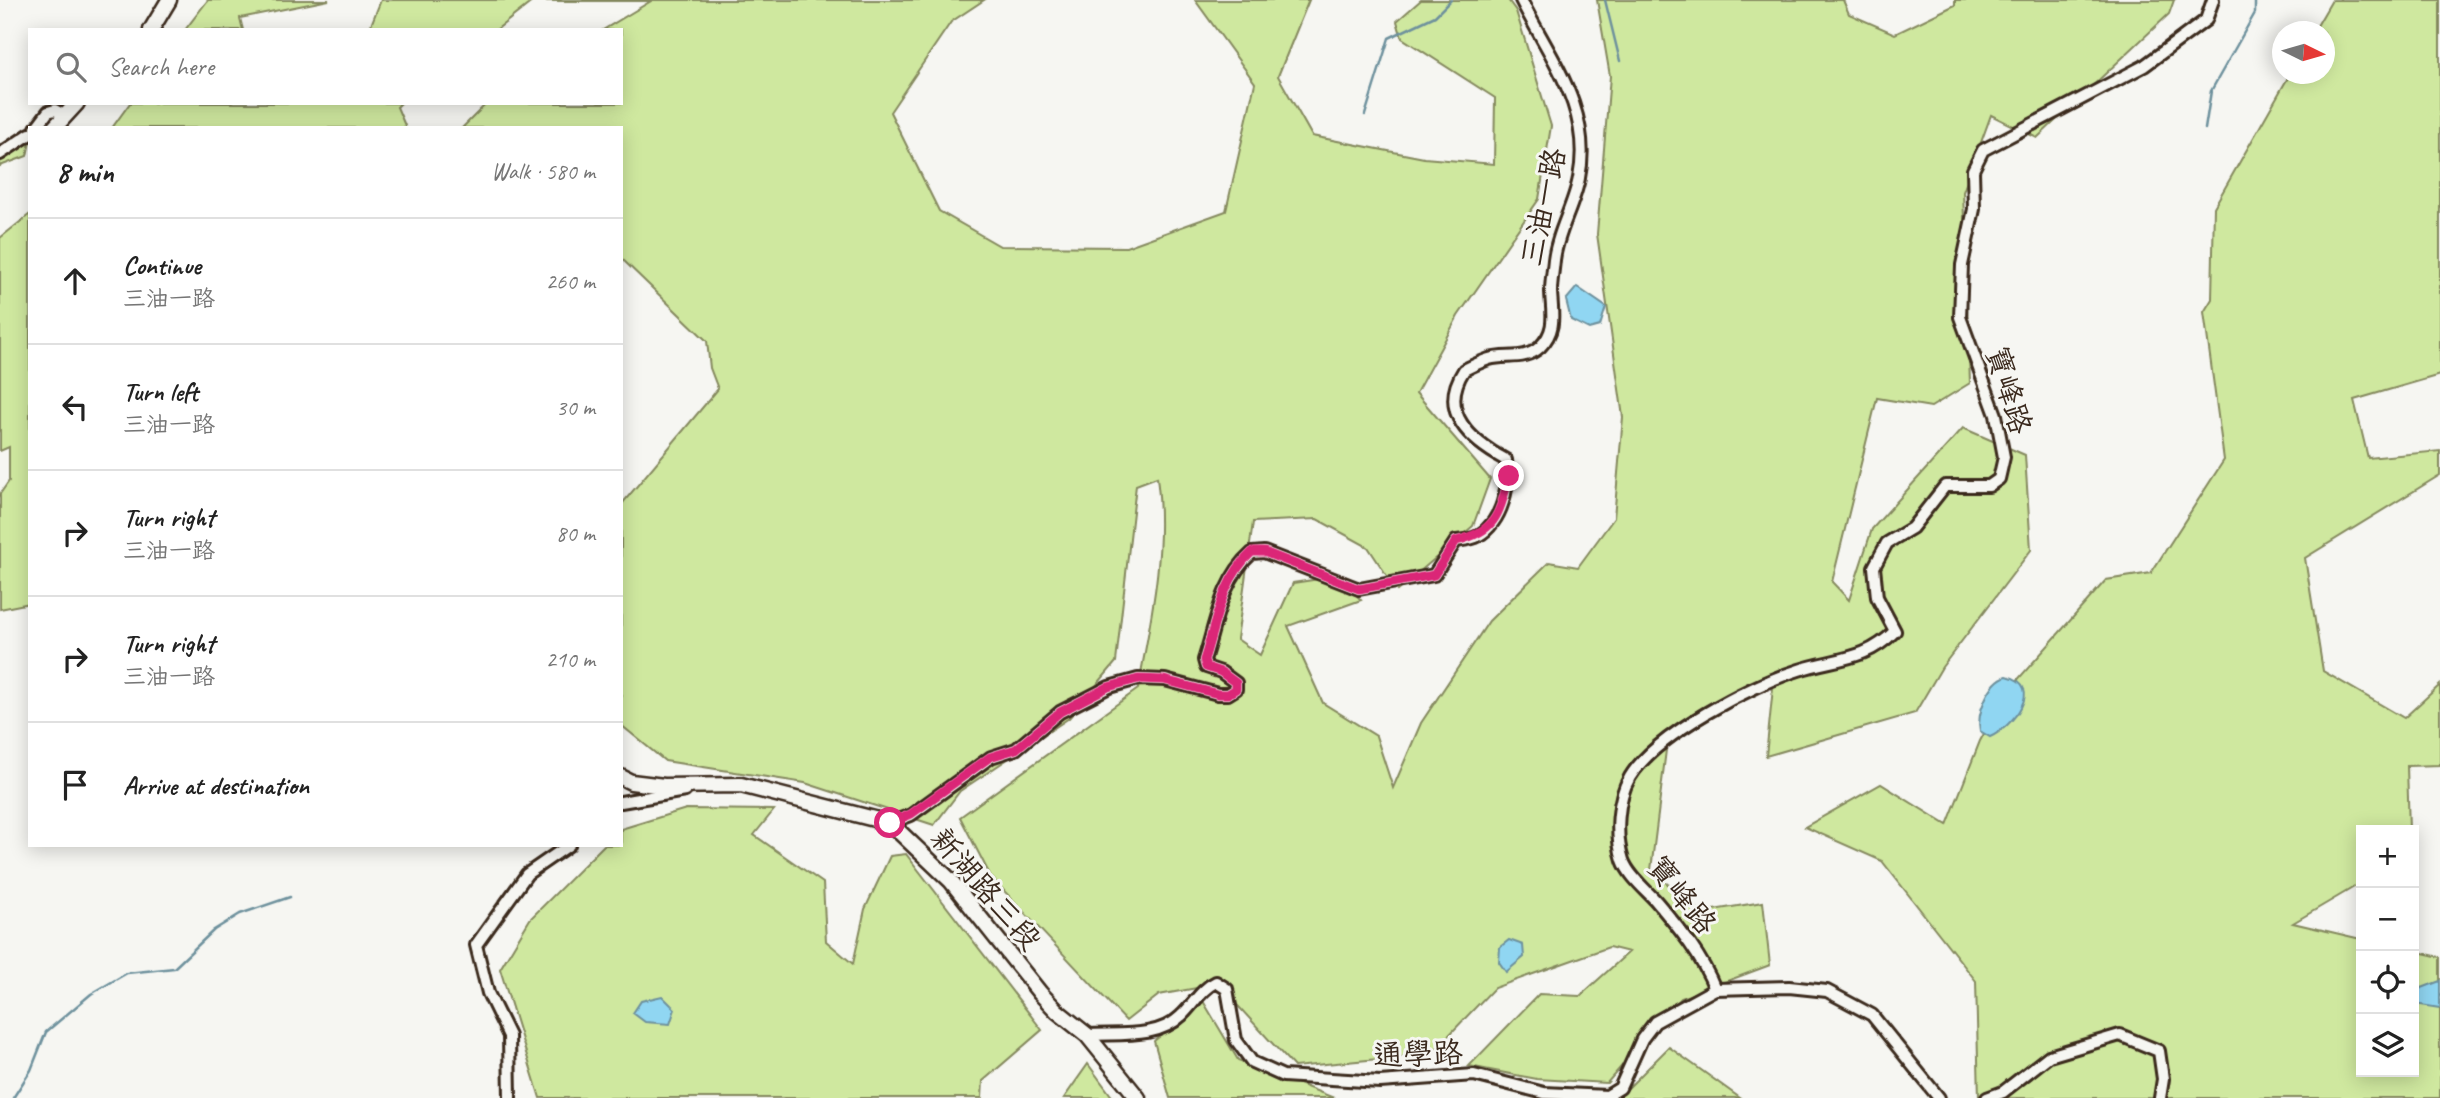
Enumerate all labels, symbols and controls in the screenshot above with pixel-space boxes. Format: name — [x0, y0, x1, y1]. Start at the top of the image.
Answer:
north arrow — [2272, 21, 2335, 84]
search box — [28, 28, 623, 105]
icon: search — [52, 48, 90, 86]
text: Search here — [108, 50, 214, 83]
street label: 三油一路 — [1512, 144, 1574, 270]
text: 8 min — [56, 153, 113, 191]
text: Walk · 580 m — [491, 157, 595, 186]
text: Continue — [123, 249, 201, 282]
icon: ahead — [56, 262, 94, 300]
text: 260 m — [546, 267, 595, 296]
text: 三油一路 — [123, 284, 215, 313]
street label: 寶峰路 — [1978, 341, 2040, 439]
text: Turn left — [123, 375, 198, 408]
icon: left — [56, 388, 94, 426]
text: 30 m — [556, 393, 595, 422]
text: 三油一路 — [123, 410, 215, 439]
route end — [1493, 460, 1524, 491]
text: Turn right — [123, 501, 214, 534]
icon: right — [56, 514, 94, 552]
text: 80 m — [556, 519, 595, 548]
text: 三油一路 — [123, 536, 215, 565]
text: Turn right — [123, 627, 214, 660]
icon: right — [56, 640, 94, 678]
text: 210 m — [546, 645, 595, 674]
text: 三油一路 — [123, 662, 215, 691]
icon: arrive — [56, 766, 94, 804]
text: Arrive at destination — [123, 769, 309, 802]
route start — [874, 807, 905, 838]
street label: 新湖路三段 — [922, 820, 1050, 958]
map controls — [2356, 825, 2419, 1077]
button: + — [2356, 825, 2419, 888]
street label: 寶峰路 — [1639, 848, 1725, 942]
button: − — [2356, 888, 2419, 951]
button: locate — [2356, 951, 2419, 1014]
button: layers — [2356, 1014, 2419, 1077]
street label: 通學路 — [1372, 1033, 1464, 1075]

